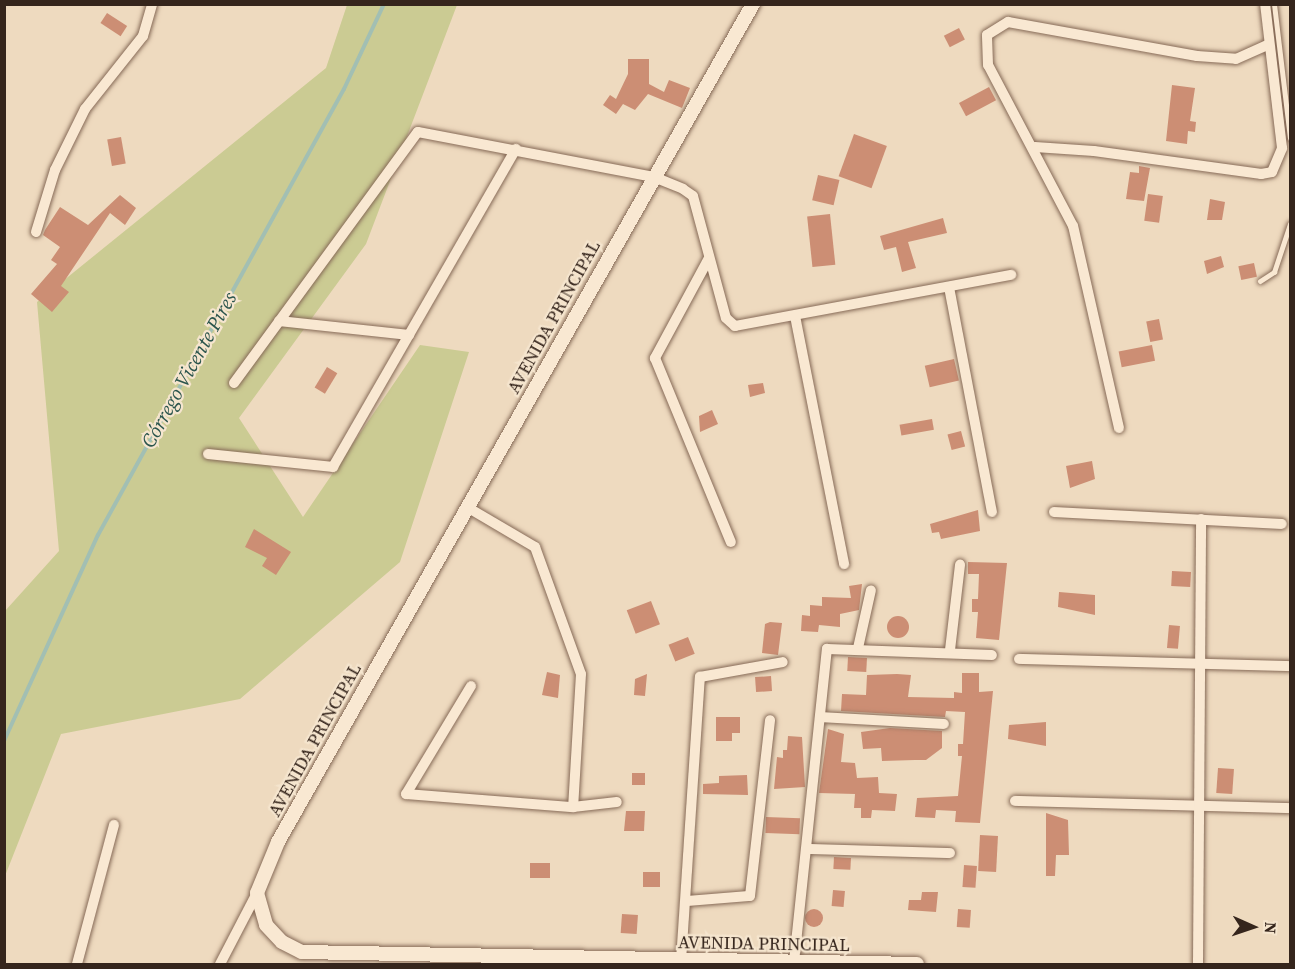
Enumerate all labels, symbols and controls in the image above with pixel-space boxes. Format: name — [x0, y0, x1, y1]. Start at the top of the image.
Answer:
street label: AVENIDA PRINCIPAL — [503, 237, 605, 397]
water label: Córrego Vicente Pires — [136, 288, 242, 452]
street label: AVENIDA PRINCIPAL — [264, 660, 366, 820]
north arrow — [1223, 897, 1283, 957]
text: N — [1260, 922, 1282, 934]
street label: AVENIDA PRINCIPAL — [678, 932, 850, 956]

